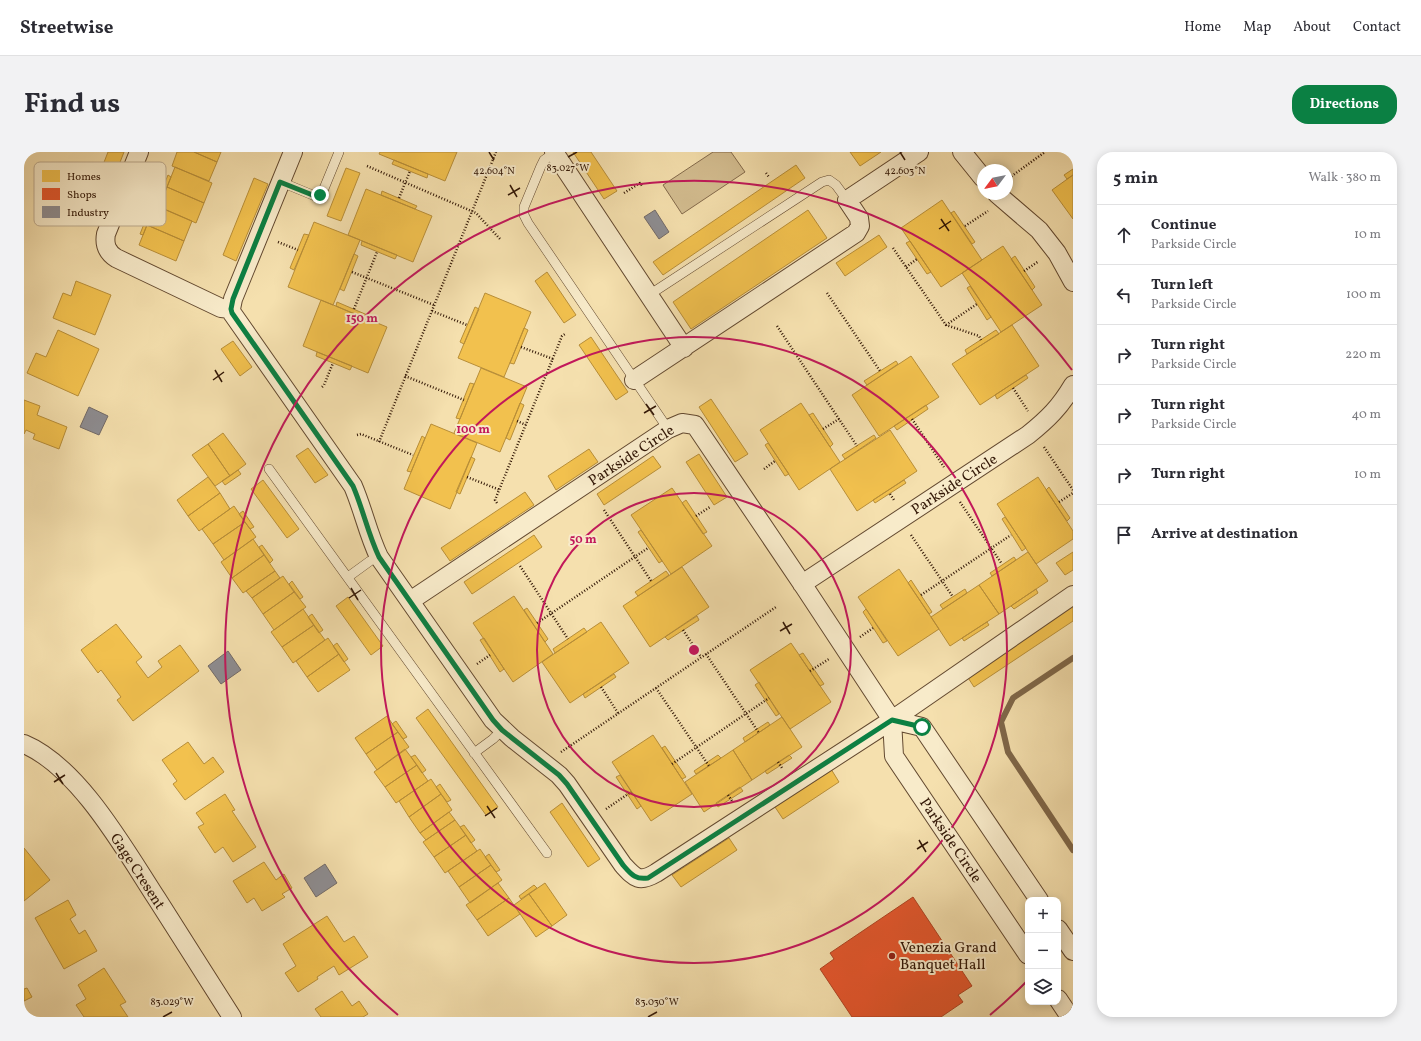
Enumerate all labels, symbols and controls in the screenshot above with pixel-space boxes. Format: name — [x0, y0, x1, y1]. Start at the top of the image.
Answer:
text: Streetwise — [20, 15, 113, 41]
text: Home — [1184, 18, 1221, 37]
text: Map — [1243, 18, 1271, 37]
text: About — [1293, 18, 1331, 37]
text: Contact — [1353, 18, 1401, 37]
text: Find us — [24, 85, 120, 124]
button: Directions — [1292, 85, 1397, 124]
text: 83.027°W — [547, 161, 589, 175]
legend — [34, 162, 166, 226]
text: 42.604°N — [473, 164, 515, 178]
text: 42.603°N — [885, 164, 926, 178]
north arrow — [977, 164, 1013, 200]
text: 5 min — [1113, 167, 1158, 190]
text: Walk · 380 m — [1308, 169, 1381, 187]
text: Homes — [67, 170, 101, 185]
route end — [311, 186, 329, 204]
text: Shops — [67, 188, 97, 203]
text: Industry — [67, 206, 109, 221]
text: Continue — [1151, 215, 1216, 236]
icon: ahead — [1113, 224, 1135, 246]
text: 10 m — [1354, 226, 1381, 244]
text: Parkside Circle — [1151, 236, 1237, 254]
text: Turn left — [1151, 275, 1213, 296]
icon: left — [1113, 284, 1135, 306]
text: 100 m — [1346, 286, 1381, 304]
text: Parkside Circle — [1151, 296, 1237, 314]
text: 150 m — [346, 311, 378, 327]
text: Turn right — [1151, 335, 1225, 356]
icon: right — [1113, 344, 1135, 366]
text: 220 m — [1345, 346, 1381, 364]
text: Parkside Circle — [1151, 356, 1237, 374]
text: Turn right — [1151, 395, 1225, 416]
icon: right — [1113, 404, 1135, 426]
text: 40 m — [1352, 406, 1381, 424]
text: Parkside Circle — [1151, 416, 1237, 434]
street label: Parkside Circle — [585, 421, 679, 492]
text: 100 m — [456, 422, 490, 438]
street label: Parkside Circle — [908, 450, 1002, 521]
icon: right — [1113, 464, 1135, 486]
text: Turn right — [1151, 464, 1225, 485]
text: 10 m — [1354, 466, 1381, 484]
icon: arrive — [1113, 524, 1135, 546]
text: Arrive at destination — [1151, 524, 1298, 545]
text: 50 m — [569, 532, 597, 548]
centre of rings — [687, 643, 701, 657]
route start — [913, 718, 931, 736]
street label: Parkside Circle — [913, 794, 986, 888]
street label: Gage Cresent — [104, 830, 169, 914]
map controls — [1025, 897, 1061, 1005]
button: + — [1025, 897, 1061, 933]
button: − — [1025, 933, 1061, 969]
place label: Venezia Grand Banquet Hall — [900, 938, 997, 976]
marker: Venezia Grand Banquet Hall — [887, 951, 897, 961]
button: layers — [1025, 969, 1061, 1005]
text: 83.029°W — [150, 995, 194, 1009]
text: 83.030°W — [635, 995, 679, 1009]

